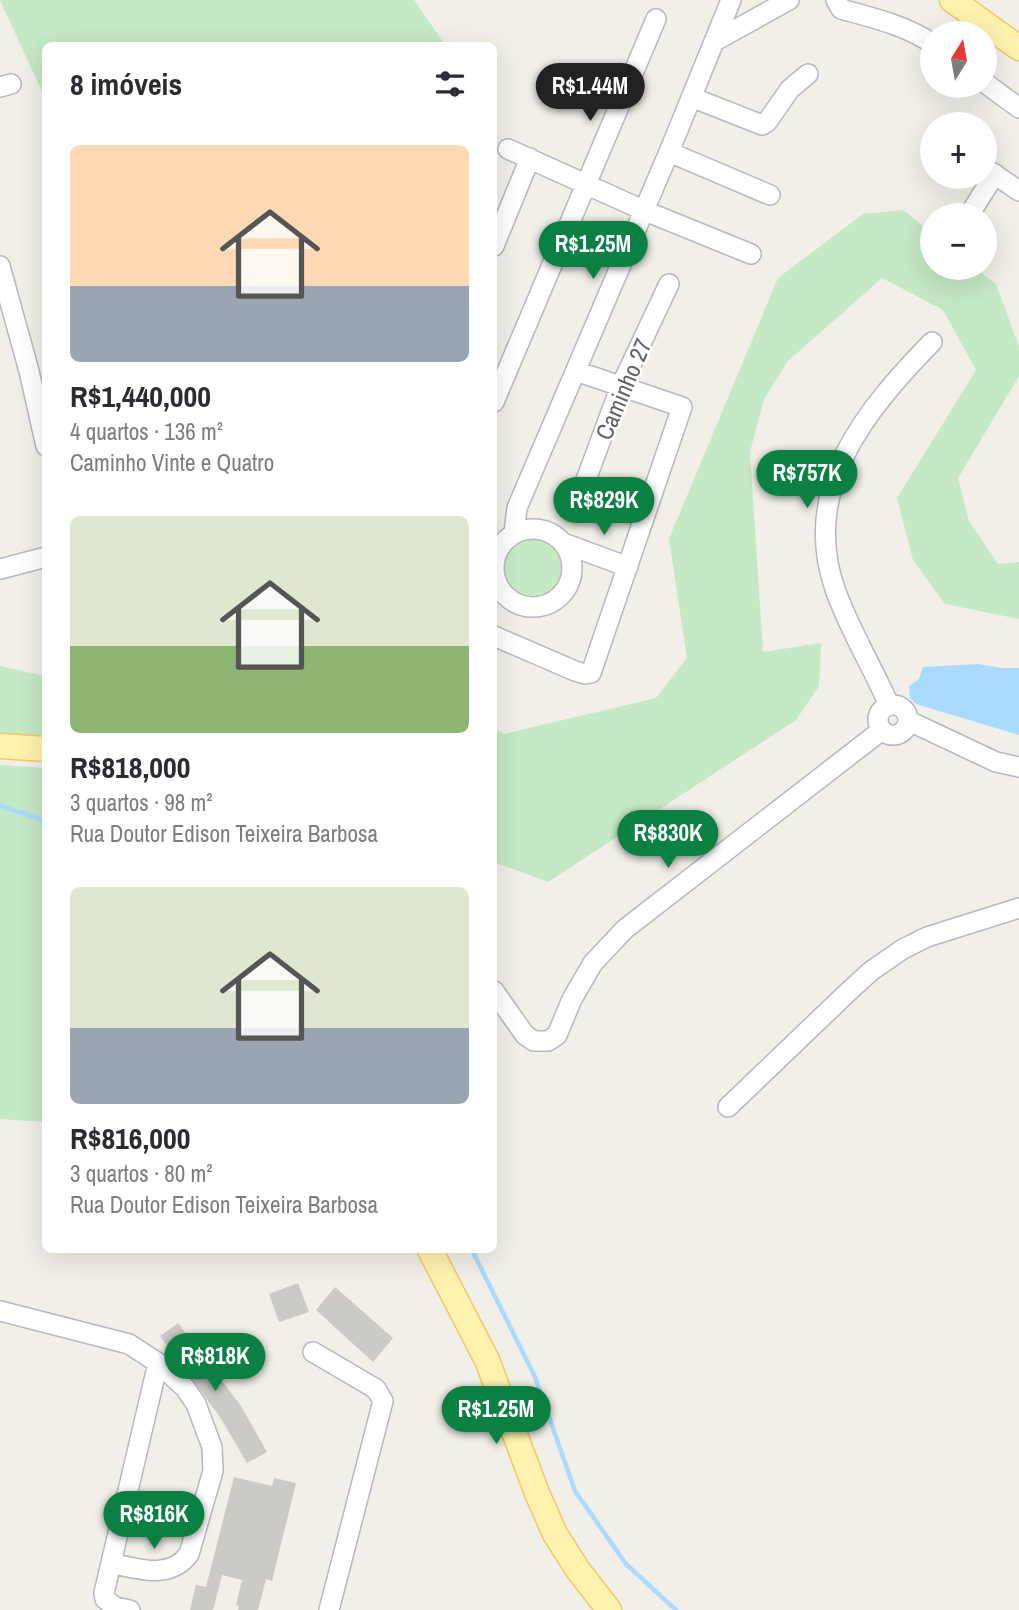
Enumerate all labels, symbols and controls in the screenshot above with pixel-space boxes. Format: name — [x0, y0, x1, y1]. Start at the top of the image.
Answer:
north arrow — [920, 21, 998, 98]
map controls — [920, 21, 997, 280]
text: 8 imóveis — [70, 64, 182, 104]
pin: R$1.44M — [525, 64, 655, 123]
icon: filters — [431, 65, 469, 103]
text: R$1.44M — [552, 70, 628, 101]
button: + — [920, 112, 997, 189]
icon: home — [207, 191, 333, 317]
button: − — [920, 203, 997, 280]
pin: R$1.25M — [528, 222, 658, 281]
text: R$1.25M — [555, 228, 631, 259]
street label: Caminho 27 — [587, 333, 659, 445]
text: R$1,440,000 — [70, 376, 211, 416]
text: 4 quartos · 136 m² — [70, 416, 223, 447]
text: Caminho Vinte e Quatro — [70, 447, 274, 478]
pin: R$757K — [750, 450, 864, 510]
text: R$757K — [772, 457, 842, 488]
pin: R$829K — [547, 477, 661, 537]
text: R$829K — [569, 484, 639, 515]
icon: home — [207, 562, 333, 688]
text: R$818,000 — [70, 747, 190, 787]
text: 3 quartos · 98 m² — [70, 787, 213, 818]
pin: R$830K — [611, 810, 725, 870]
text: R$830K — [633, 817, 703, 848]
text: Rua Doutor Edison Teixeira Barbosa — [70, 818, 378, 849]
icon: home — [207, 933, 333, 1059]
text: R$816,000 — [70, 1118, 190, 1158]
text: 3 quartos · 80 m² — [70, 1158, 213, 1189]
text: Rua Doutor Edison Teixeira Barbosa — [70, 1189, 378, 1220]
pin: R$818K — [158, 1334, 272, 1393]
text: R$818K — [180, 1340, 250, 1371]
pin: R$1.25M — [431, 1386, 561, 1446]
text: R$1.25M — [458, 1393, 534, 1424]
pin: R$816K — [97, 1492, 211, 1551]
text: R$816K — [119, 1498, 189, 1529]

